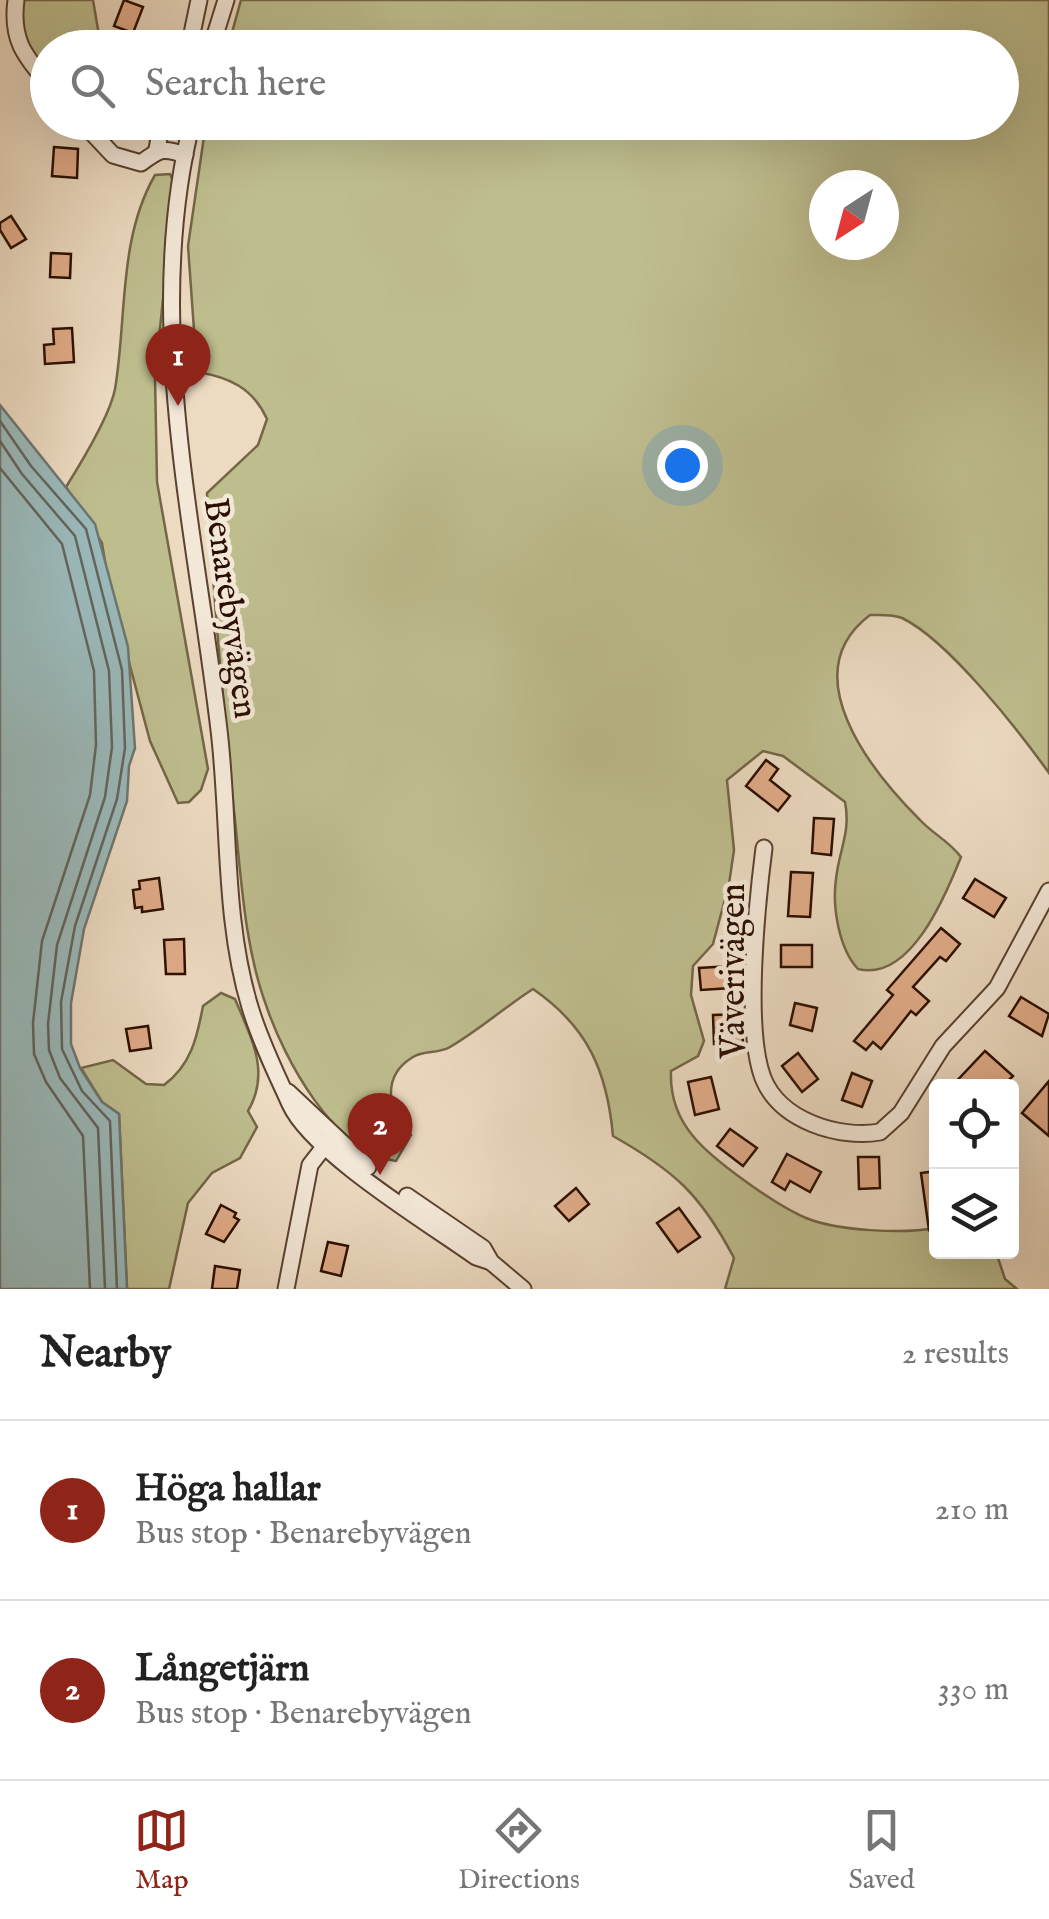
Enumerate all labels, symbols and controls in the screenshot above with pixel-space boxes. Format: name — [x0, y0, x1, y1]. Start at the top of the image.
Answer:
search box — [30, 30, 1019, 140]
icon: search — [65, 58, 120, 113]
text: Search here — [145, 61, 326, 109]
north arrow — [809, 170, 899, 260]
pin: 1 — [146, 324, 210, 406]
your location — [657, 440, 708, 491]
street label: Benarebyvägen — [192, 495, 267, 721]
street label: Väverivägen — [712, 883, 757, 1060]
map controls — [929, 1079, 1019, 1259]
button: locate — [929, 1079, 1019, 1169]
pin: 2 — [348, 1092, 412, 1175]
button: layers — [929, 1169, 1019, 1259]
text: Nearby — [40, 1328, 171, 1381]
text: 2 results — [902, 1334, 1009, 1375]
text: Höga hallar — [135, 1466, 321, 1514]
text: 1 — [67, 1490, 78, 1531]
text: 210 m — [935, 1490, 1009, 1531]
text: Bus stop · Benarebyvägen — [135, 1514, 472, 1555]
text: Långetjärn — [135, 1646, 309, 1694]
text: 2 — [65, 1670, 80, 1711]
text: 330 m — [938, 1670, 1009, 1711]
text: Bus stop · Benarebyvägen — [135, 1694, 472, 1735]
tab: Map — [134, 1803, 189, 1898]
tab: Directions — [458, 1803, 580, 1898]
tab: Saved — [848, 1803, 915, 1898]

